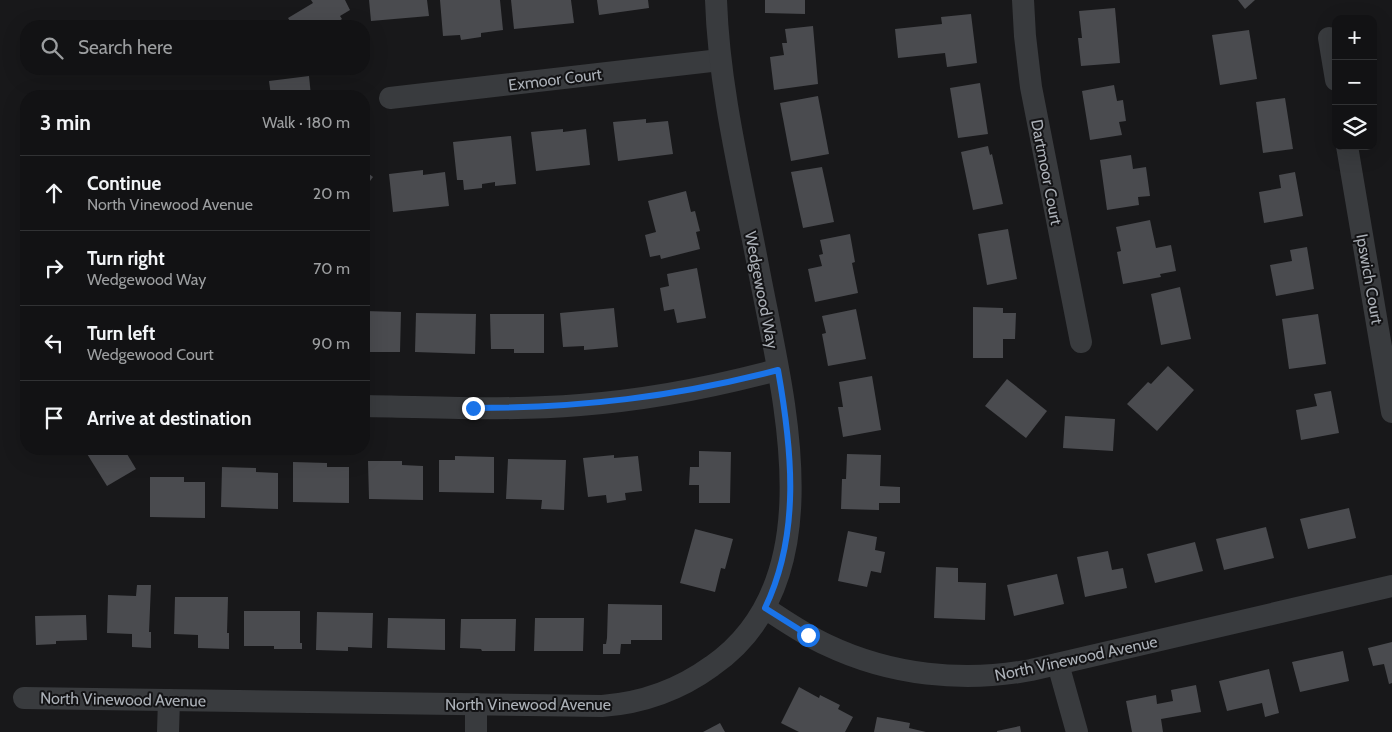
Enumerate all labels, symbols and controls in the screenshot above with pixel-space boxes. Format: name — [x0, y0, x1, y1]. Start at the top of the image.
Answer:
map controls — [1332, 15, 1377, 150]
button: + — [1332, 15, 1377, 60]
search box — [20, 20, 370, 75]
icon: search — [38, 34, 66, 62]
text: Search here — [78, 36, 172, 59]
button: − — [1332, 60, 1377, 105]
street label: Exmoor Court — [507, 64, 603, 95]
button: layers — [1332, 105, 1377, 150]
text: 3 min — [40, 110, 91, 135]
text: Walk · 180 m — [262, 113, 350, 132]
street label: Dartmoor Court — [1027, 118, 1066, 227]
text: Continue — [87, 172, 161, 195]
icon: ahead — [40, 179, 68, 207]
text: 20 m — [313, 184, 350, 203]
text: North Vinewood Avenue — [87, 195, 253, 214]
street label: Wedgewood Way — [741, 230, 782, 350]
street label: Ipswich Court — [1352, 232, 1387, 326]
text: Turn right — [87, 247, 165, 270]
icon: right — [40, 254, 68, 282]
text: 70 m — [313, 259, 350, 278]
text: Wedgewood Way — [87, 270, 206, 289]
text: Turn left — [87, 322, 155, 345]
icon: left — [40, 329, 68, 357]
text: 90 m — [312, 334, 350, 353]
text: Wedgewood Court — [87, 345, 214, 364]
route end — [462, 397, 485, 420]
icon: arrive — [40, 404, 68, 432]
text: Arrive at destination — [87, 407, 251, 430]
route start — [797, 624, 820, 647]
street label: North Vinewood Avenue — [993, 632, 1159, 685]
street label: North Vinewood Avenue — [40, 689, 206, 710]
street label: North Vinewood Avenue — [445, 695, 611, 714]

